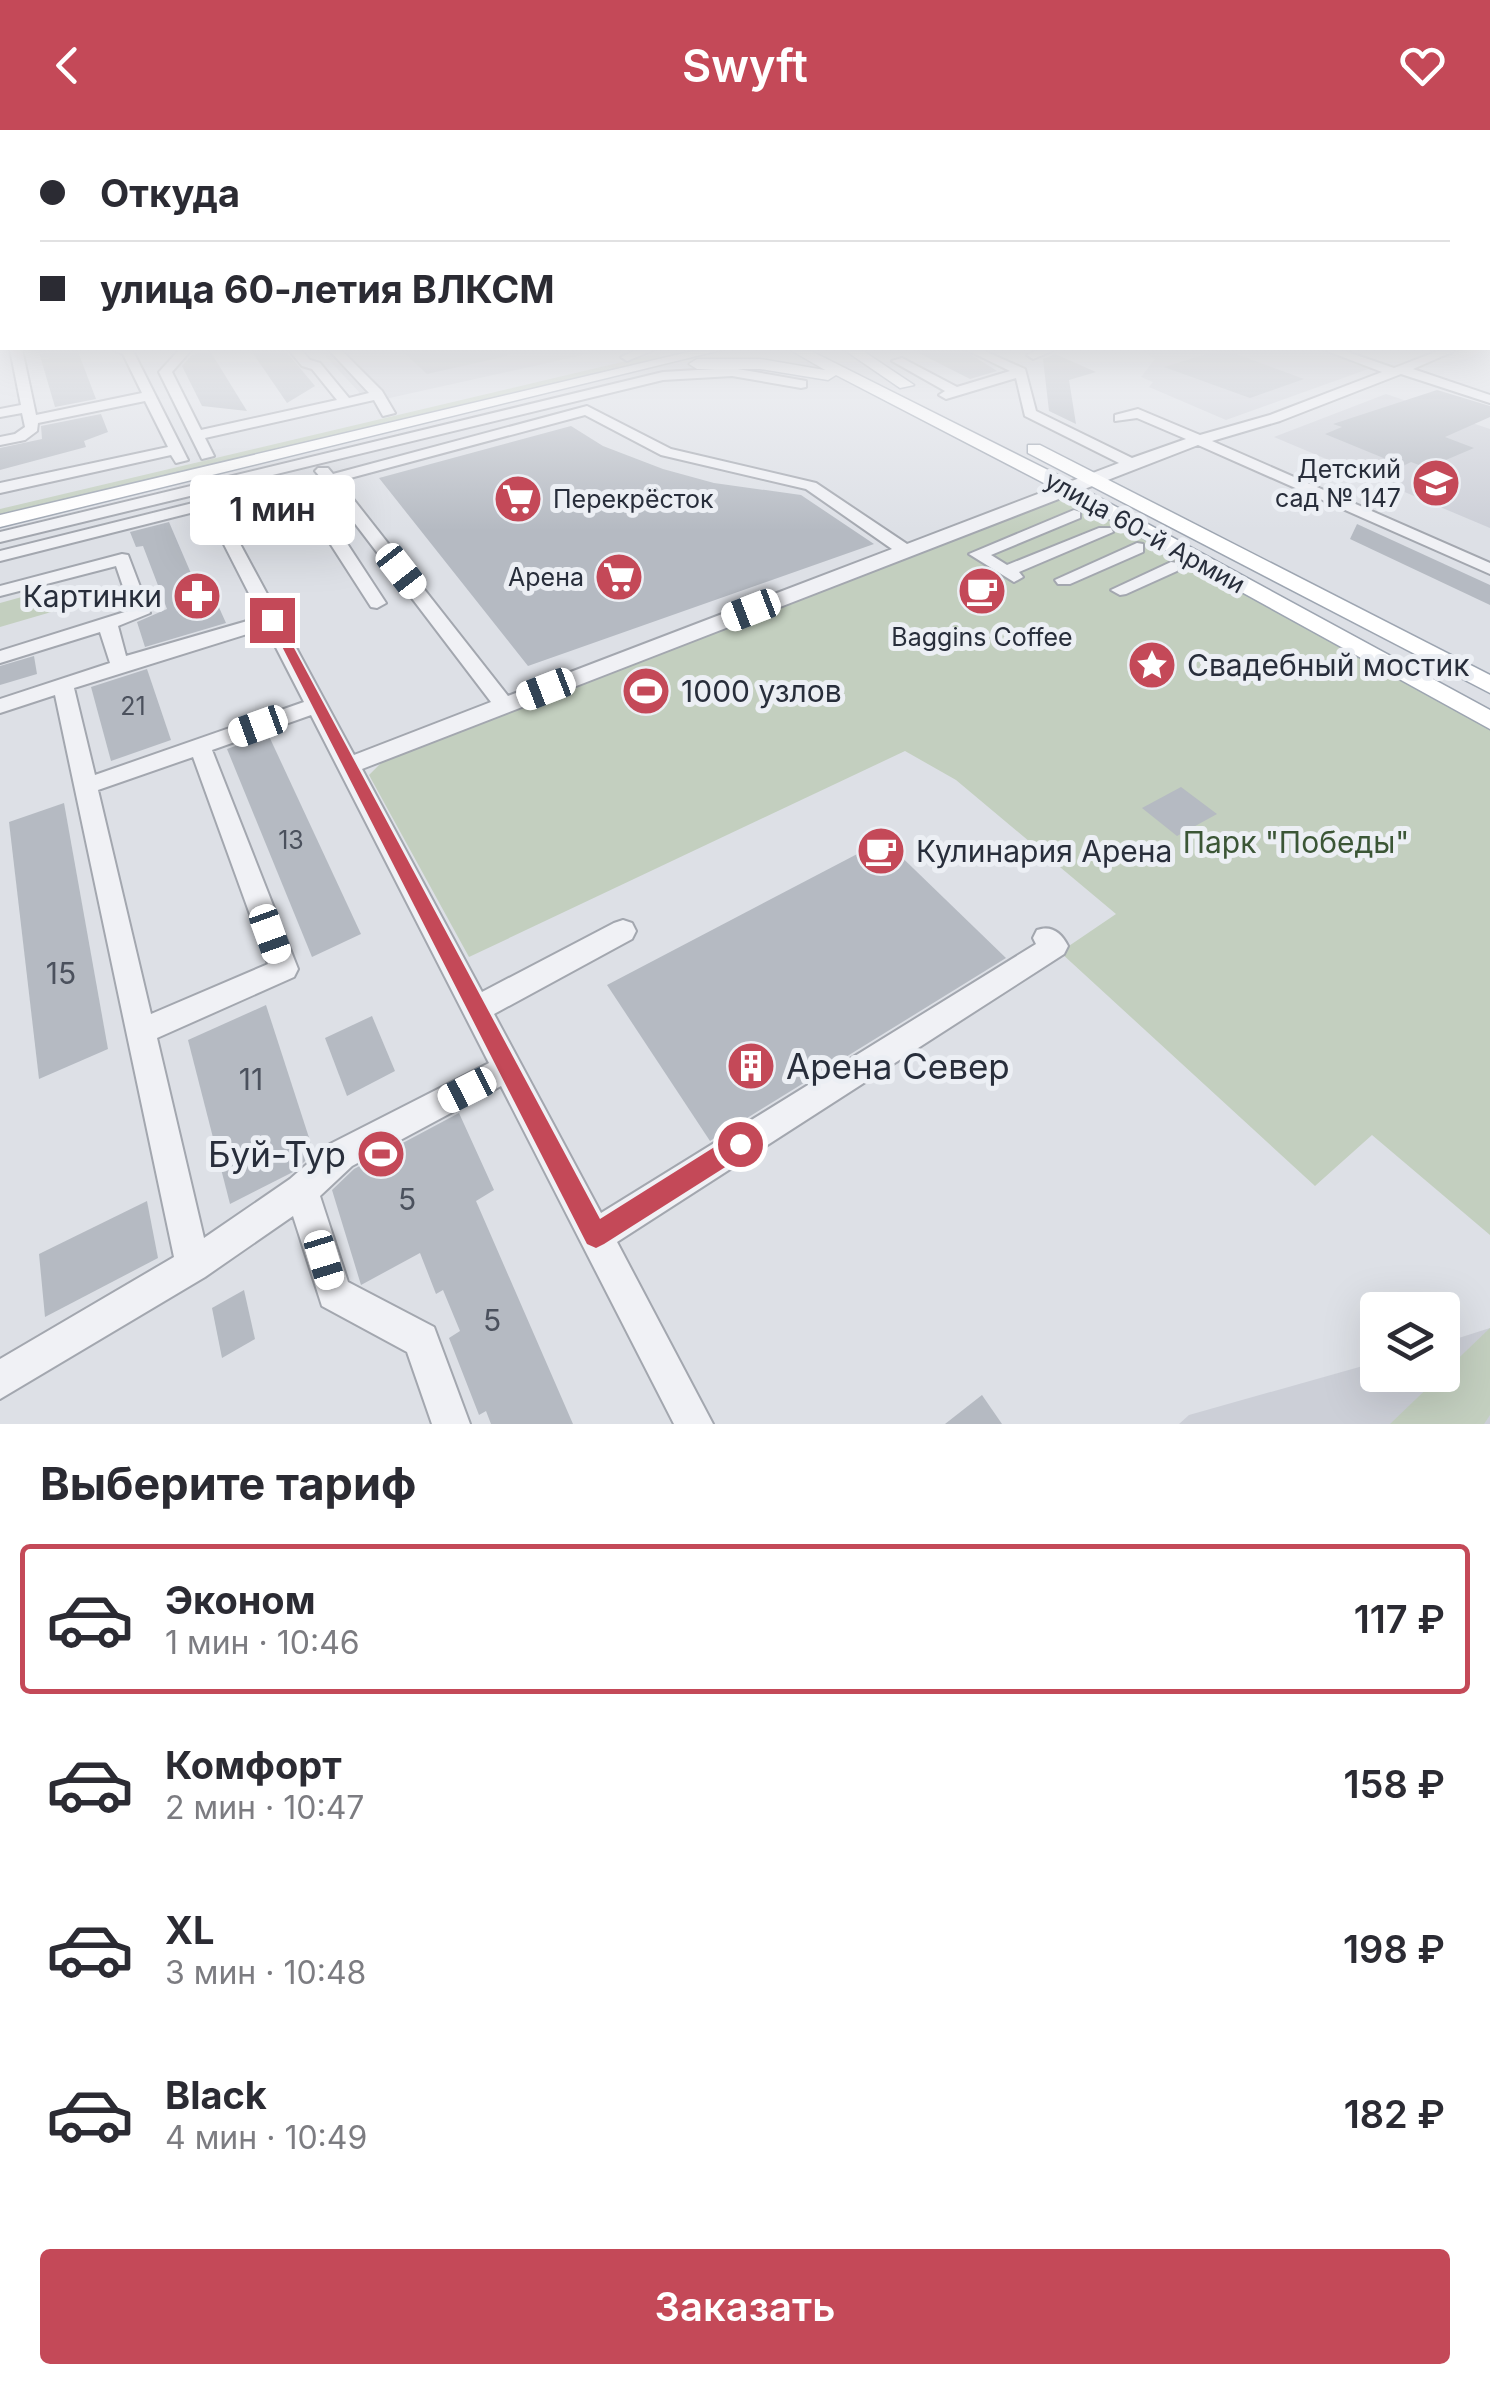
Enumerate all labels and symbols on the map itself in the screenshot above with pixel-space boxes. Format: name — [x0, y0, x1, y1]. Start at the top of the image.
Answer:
place label: Детский сад № 147 — [1275, 454, 1401, 513]
school or university icon: Детский сад № 147 — [1410, 457, 1462, 509]
street label: улица 60-й Армии — [1040, 465, 1250, 599]
supermarket icon: Перекрёсток — [492, 473, 544, 525]
callout: 1 мин — [190, 475, 354, 545]
place label: Перекрёсток — [553, 484, 714, 514]
car — [371, 538, 431, 604]
supermarket icon: Арена — [593, 551, 645, 603]
place label: Арена — [508, 562, 584, 592]
cafe icon: Baggins Coffee — [956, 565, 1008, 617]
pharmacy icon: Картинки — [171, 570, 223, 622]
place label: Картинки — [23, 578, 162, 614]
car — [718, 585, 784, 635]
route end — [250, 598, 295, 643]
place label: Baggins Coffee — [891, 622, 1073, 652]
place icon: Свадебный мостик — [1126, 639, 1178, 691]
place label: Свадебный мостик — [1187, 647, 1469, 683]
car — [513, 664, 579, 714]
sports icon: 1000 узлов — [620, 665, 672, 717]
place label: 1000 узлов — [681, 673, 842, 709]
house number: 21 — [120, 691, 146, 721]
car — [225, 702, 291, 750]
park label: Парк "Победы" — [1183, 824, 1409, 860]
house number: 13 — [278, 825, 304, 855]
cafe icon: Кулинария Арена — [855, 825, 907, 877]
place label: Кулинария Арена — [916, 833, 1172, 869]
car — [246, 901, 294, 967]
house number: 15 — [46, 955, 76, 991]
building icon: Арена Север — [725, 1040, 777, 1092]
place label: Арена Север — [786, 1045, 1010, 1087]
house number: 11 — [239, 1061, 263, 1097]
car — [433, 1063, 501, 1117]
route start — [718, 1122, 763, 1167]
sports icon: Буй-Тур — [355, 1128, 407, 1180]
place label: Буй-Тур — [208, 1133, 346, 1175]
house number: 5 — [398, 1181, 416, 1217]
car — [301, 1227, 347, 1293]
house number: 5 — [483, 1302, 501, 1338]

